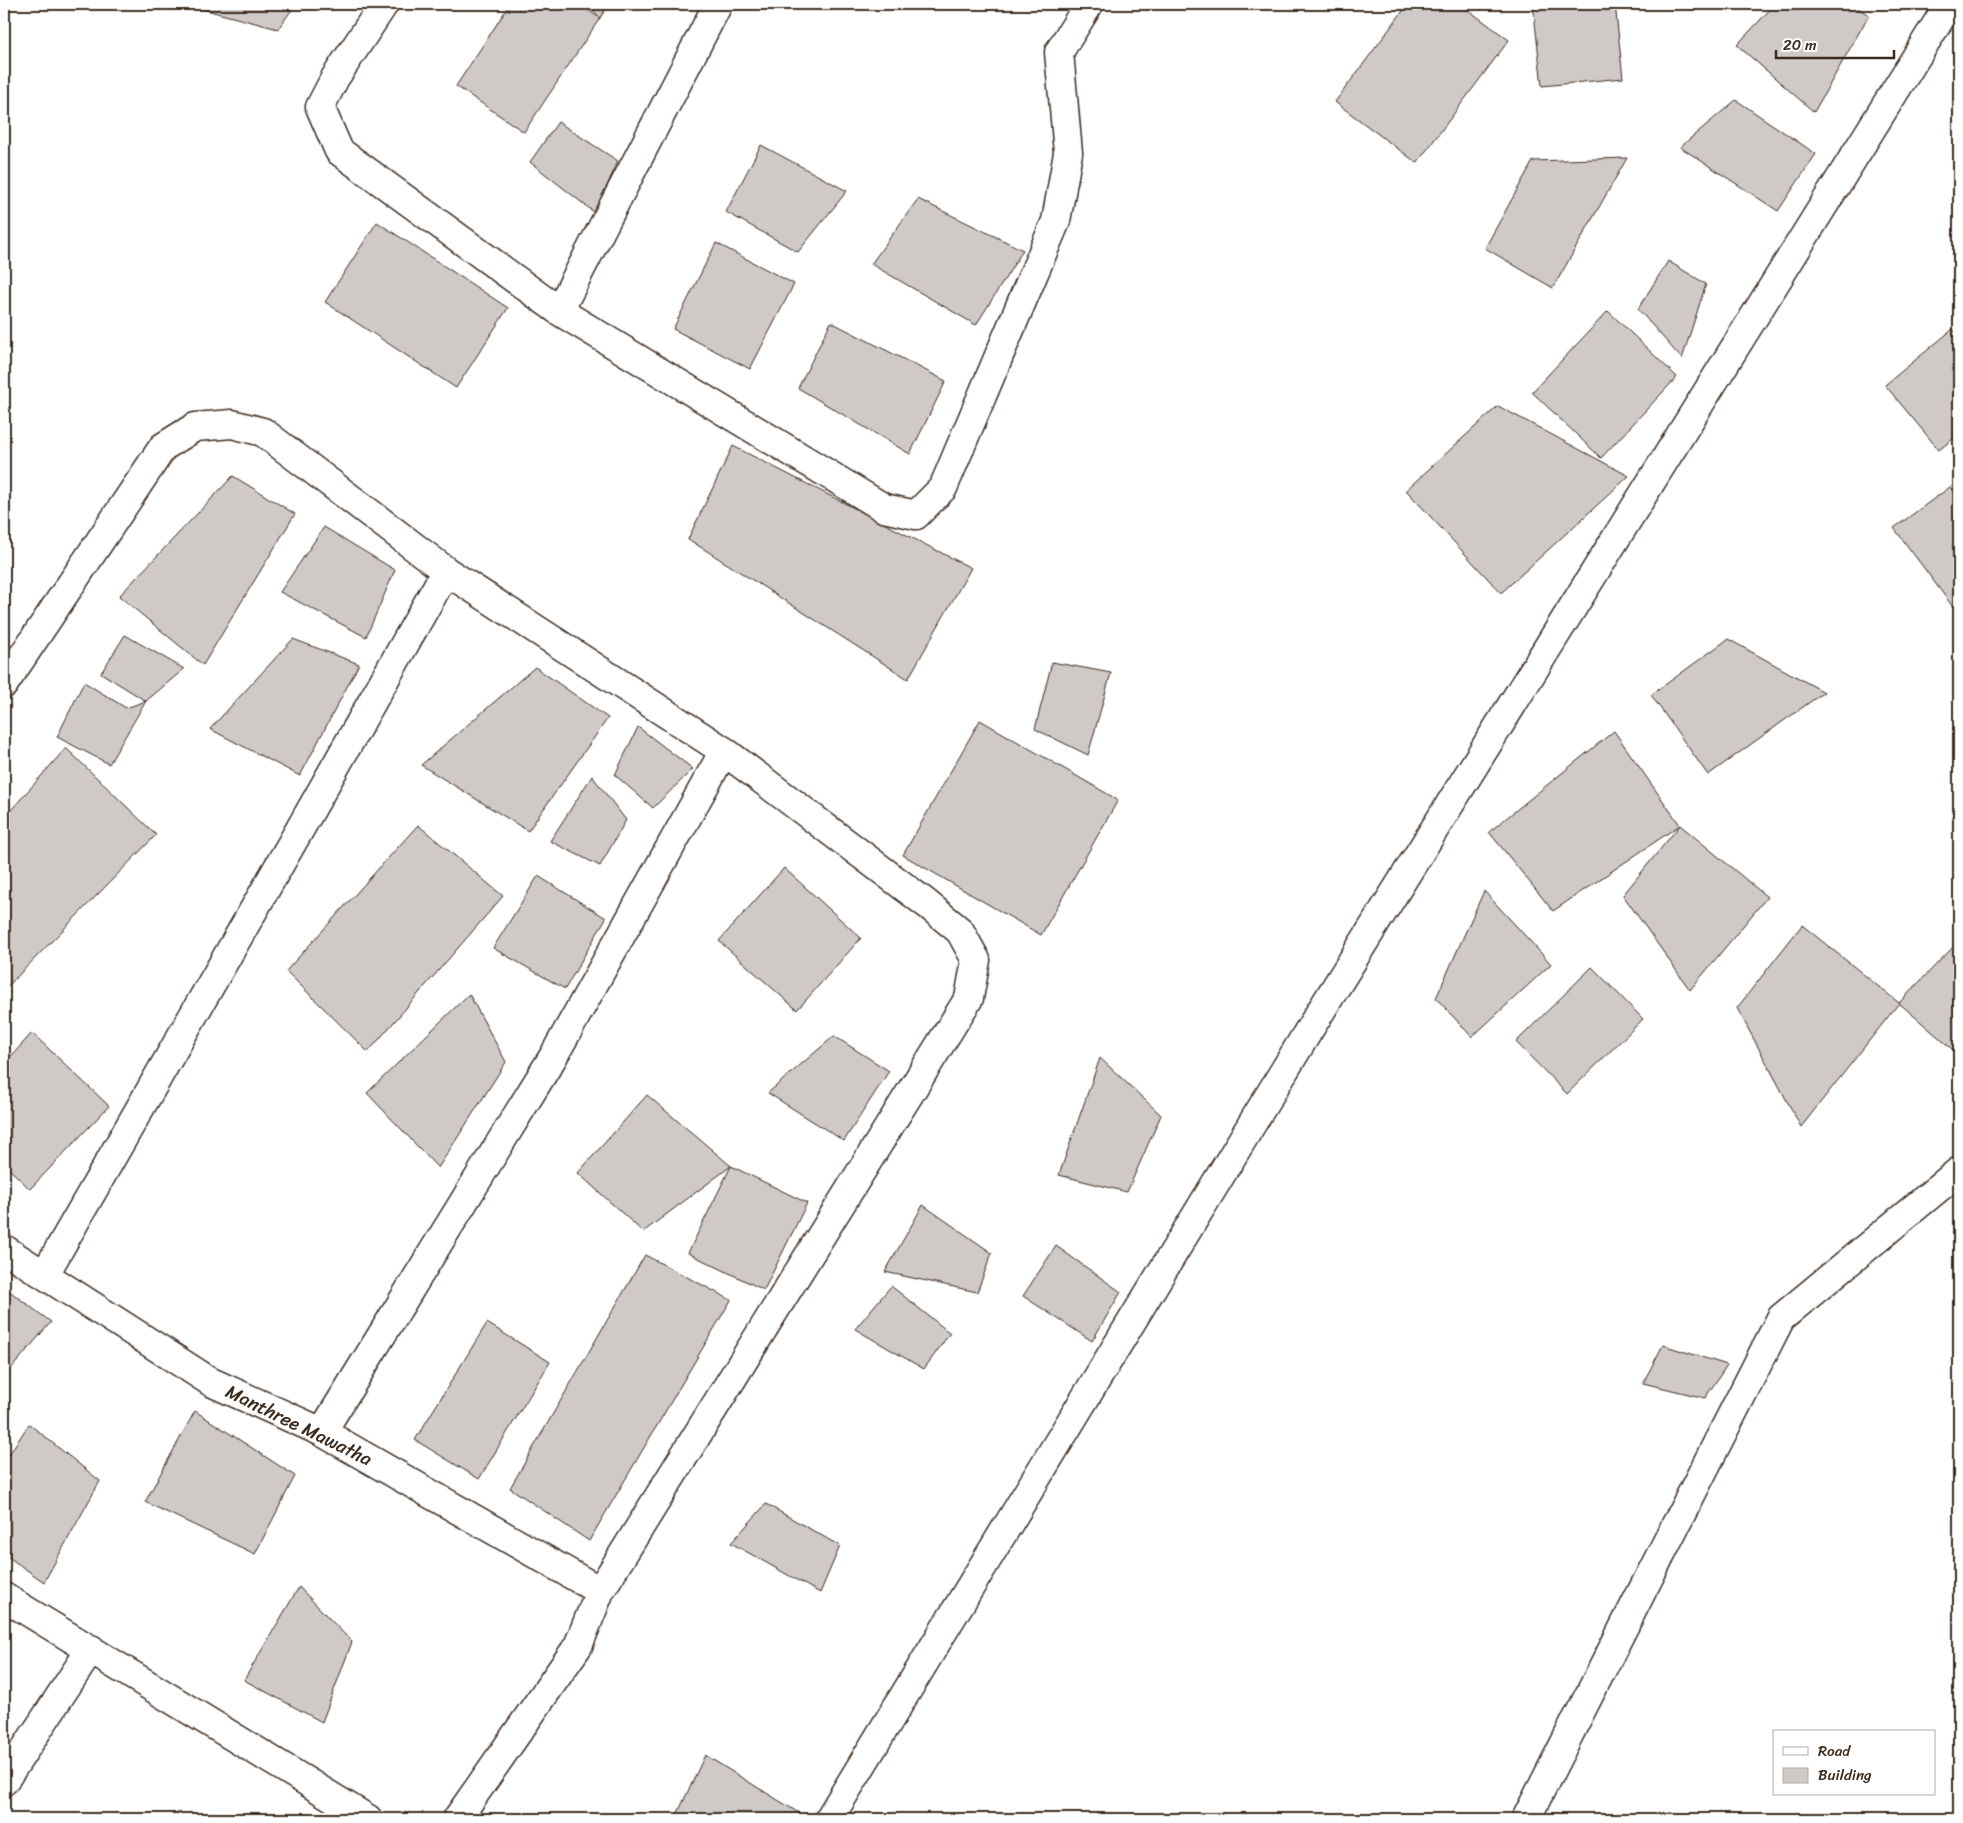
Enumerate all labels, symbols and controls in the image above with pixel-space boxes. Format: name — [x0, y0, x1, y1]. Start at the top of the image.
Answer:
scale bar — [1776, 28, 1893, 60]
text: 20 m — [1783, 32, 1817, 58]
street label: Manthree Mawatha — [220, 1375, 379, 1475]
legend — [1773, 1730, 1936, 1796]
text: Road — [1818, 1738, 1851, 1764]
text: Building — [1818, 1762, 1872, 1788]

